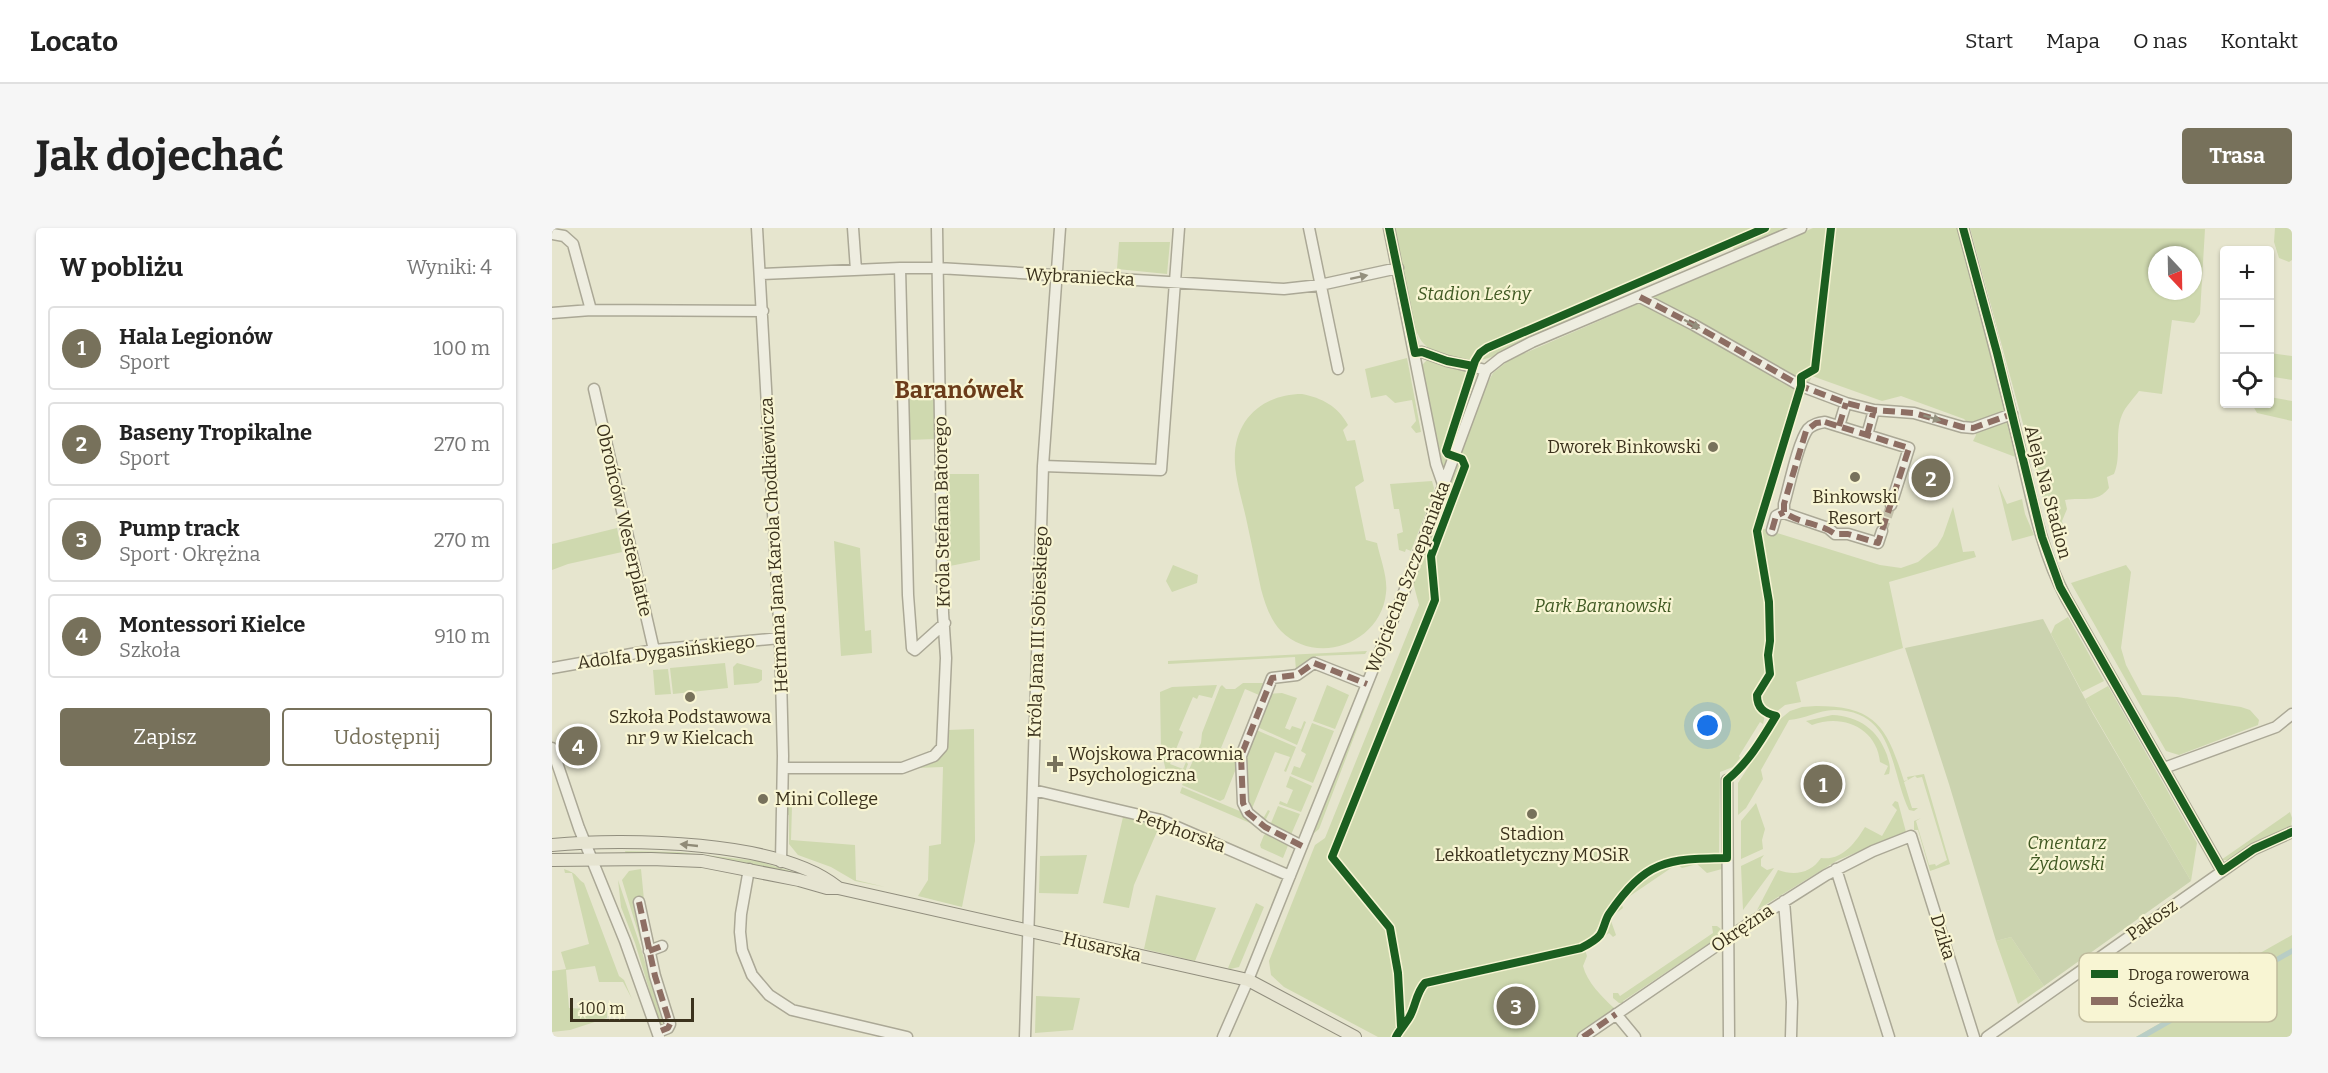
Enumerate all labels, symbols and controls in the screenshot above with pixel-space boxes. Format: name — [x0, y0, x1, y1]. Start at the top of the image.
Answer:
text: Locato — [30, 25, 118, 58]
text: Start — [1965, 28, 2013, 54]
text: Mapa — [2046, 28, 2100, 54]
text: O nas — [2133, 28, 2188, 54]
text: Kontakt — [2221, 28, 2298, 54]
button: Trasa — [2182, 128, 2292, 184]
text: Jak dojechać — [36, 131, 284, 181]
north arrow — [2148, 246, 2202, 300]
map controls — [2220, 246, 2274, 408]
button: + — [2220, 246, 2274, 300]
text: W pobliżu — [60, 252, 183, 283]
text: Wyniki: 4 — [407, 255, 492, 279]
street label: Wybraniecka — [1025, 263, 1135, 291]
one-way arrow — [1350, 271, 1368, 281]
park label: Stadion Leśny — [1417, 283, 1532, 305]
button: − — [2220, 300, 2274, 354]
one-way arrow — [1683, 319, 1700, 329]
text: Hala Legionów — [119, 323, 273, 350]
text: 1 — [77, 336, 86, 360]
text: 100 m — [433, 336, 490, 360]
text: Sport — [119, 350, 170, 374]
button: locate — [2220, 354, 2274, 408]
district label: Baranówek — [895, 376, 1024, 404]
street label: Hetmana Jana Karola Chodkiewicza — [755, 396, 793, 693]
one-way arrow — [1923, 414, 1941, 423]
street label: Króla Stefana Batorego — [929, 416, 955, 608]
text: Baseny Tropikalne — [119, 419, 312, 446]
street label: Obrońców Westerplatte — [591, 421, 657, 619]
street label: Aleja Na Stadion — [2020, 423, 2077, 562]
text: 2 — [76, 432, 87, 456]
text: 270 m — [434, 432, 490, 456]
place label: Dworek Binkowski — [1547, 436, 1701, 458]
marker: Dworek Binkowski — [1706, 440, 1720, 454]
text: Sport — [119, 446, 170, 470]
pin: 2 — [1912, 456, 1950, 500]
marker: Binkowski Resort — [1848, 470, 1862, 484]
street label: Wojciecha Szczepaniaka — [1361, 478, 1455, 676]
place label: Binkowski Resort — [1812, 486, 1898, 529]
text: Pump track — [119, 515, 240, 542]
street label: Króla Jana III Sobieskiego — [1023, 526, 1053, 738]
text: 3 — [76, 528, 87, 552]
text: 270 m — [434, 528, 490, 552]
text: Sport · Okrężna — [119, 542, 260, 566]
park label: Park Baranowski — [1534, 595, 1672, 617]
text: Montessori Kielce — [119, 611, 305, 638]
text: 4 — [75, 624, 88, 648]
text: 910 m — [434, 624, 490, 648]
street label: Adolfa Dygasińskiego — [576, 630, 756, 674]
text: Szkoła — [119, 638, 180, 662]
marker: Szkoła Podstawowa nr 9 w Kielcach — [683, 690, 697, 704]
place label: Szkoła Podstawowa nr 9 w Kielcach — [609, 706, 771, 749]
button: Zapisz — [60, 708, 270, 766]
button: Udostępnij — [282, 708, 492, 766]
your location — [1693, 711, 1722, 740]
pin: 4 — [558, 724, 598, 768]
place label: Wojskowa Pracownia Psychologiczna — [1068, 743, 1243, 786]
marker: Wojskowa Pracownia Psychologiczna — [1046, 755, 1064, 773]
pin: 1 — [1804, 762, 1842, 806]
place label: Mini College — [775, 788, 878, 810]
marker: Mini College — [756, 792, 770, 806]
street label: Petyhorska — [1133, 805, 1229, 857]
marker: Stadion Lekkoatletyczny MOSiR — [1525, 807, 1539, 821]
place label: Stadion Lekkoatletyczny MOSiR — [1435, 823, 1629, 866]
park label: Cmentarz Żydowski — [2027, 832, 2107, 875]
one-way arrow — [680, 840, 699, 850]
street label: Pakosz — [2122, 895, 2182, 945]
street label: Okrężna — [1707, 899, 1777, 957]
street label: Dzika — [1926, 912, 1960, 963]
street label: Husarska — [1061, 927, 1143, 967]
legend — [2079, 953, 2277, 1022]
text: Droga rowerowa — [2128, 965, 2250, 984]
pin: 3 — [1496, 984, 1536, 1028]
text: Ścieżka — [2128, 991, 2184, 1011]
scale bar — [570, 995, 694, 1022]
text: 100 m — [579, 999, 624, 1018]

